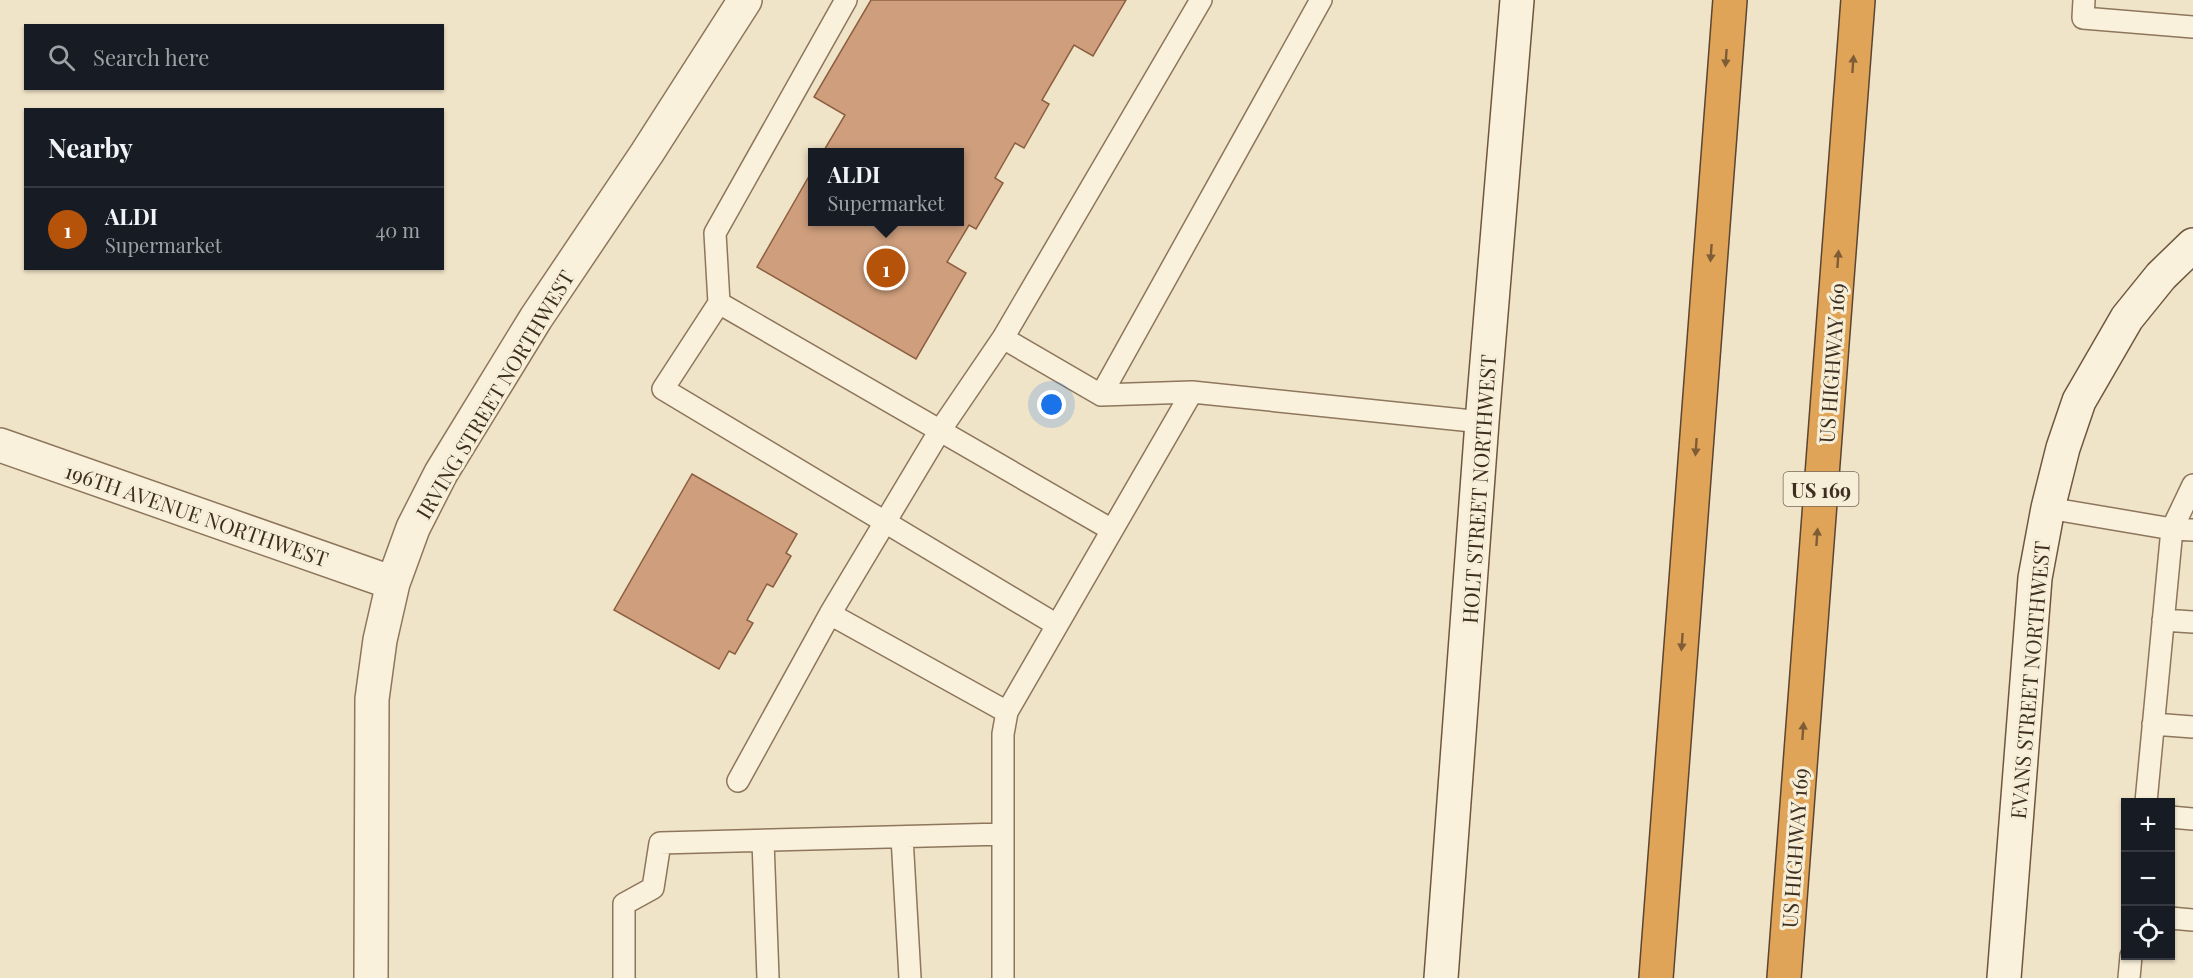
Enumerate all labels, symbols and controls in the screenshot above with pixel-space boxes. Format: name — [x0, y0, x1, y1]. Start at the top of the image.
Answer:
search box — [24, 24, 444, 90]
icon: search — [45, 41, 78, 74]
text: Search here — [93, 42, 209, 72]
one-way arrow — [1721, 49, 1730, 68]
one-way arrow — [1848, 55, 1858, 74]
text: Nearby — [48, 130, 133, 165]
popup — [808, 148, 964, 226]
text: ALDI — [828, 159, 880, 189]
text: Supermarket — [828, 189, 944, 216]
text: ALDI — [105, 201, 158, 231]
text: 1 — [64, 216, 71, 243]
text: 40 m — [375, 216, 420, 243]
text: Supermarket — [105, 231, 222, 258]
one-way arrow — [1706, 243, 1716, 262]
pin: 1 — [866, 246, 906, 290]
one-way arrow — [1834, 249, 1843, 268]
street label: IRVING STREET NORTHWEST — [409, 265, 579, 523]
street label: US HIGHWAY 169 — [1811, 282, 1851, 444]
street label: HOLT STREET NORTHWEST — [1455, 353, 1501, 625]
your location — [1037, 390, 1066, 419]
one-way arrow — [1692, 438, 1701, 457]
street label: 196TH AVENUE NORTHWEST — [62, 456, 332, 572]
road number: US 169 — [1784, 472, 1858, 506]
one-way arrow — [1813, 527, 1822, 546]
street label: EVANS STREET NORTHWEST — [2003, 540, 2055, 820]
one-way arrow — [1677, 632, 1686, 651]
one-way arrow — [1798, 722, 1808, 741]
street label: US HIGHWAY 169 — [1774, 767, 1814, 929]
map controls — [2121, 798, 2175, 960]
button: + — [2121, 798, 2175, 852]
button: − — [2121, 852, 2175, 906]
button: locate — [2121, 906, 2175, 960]

